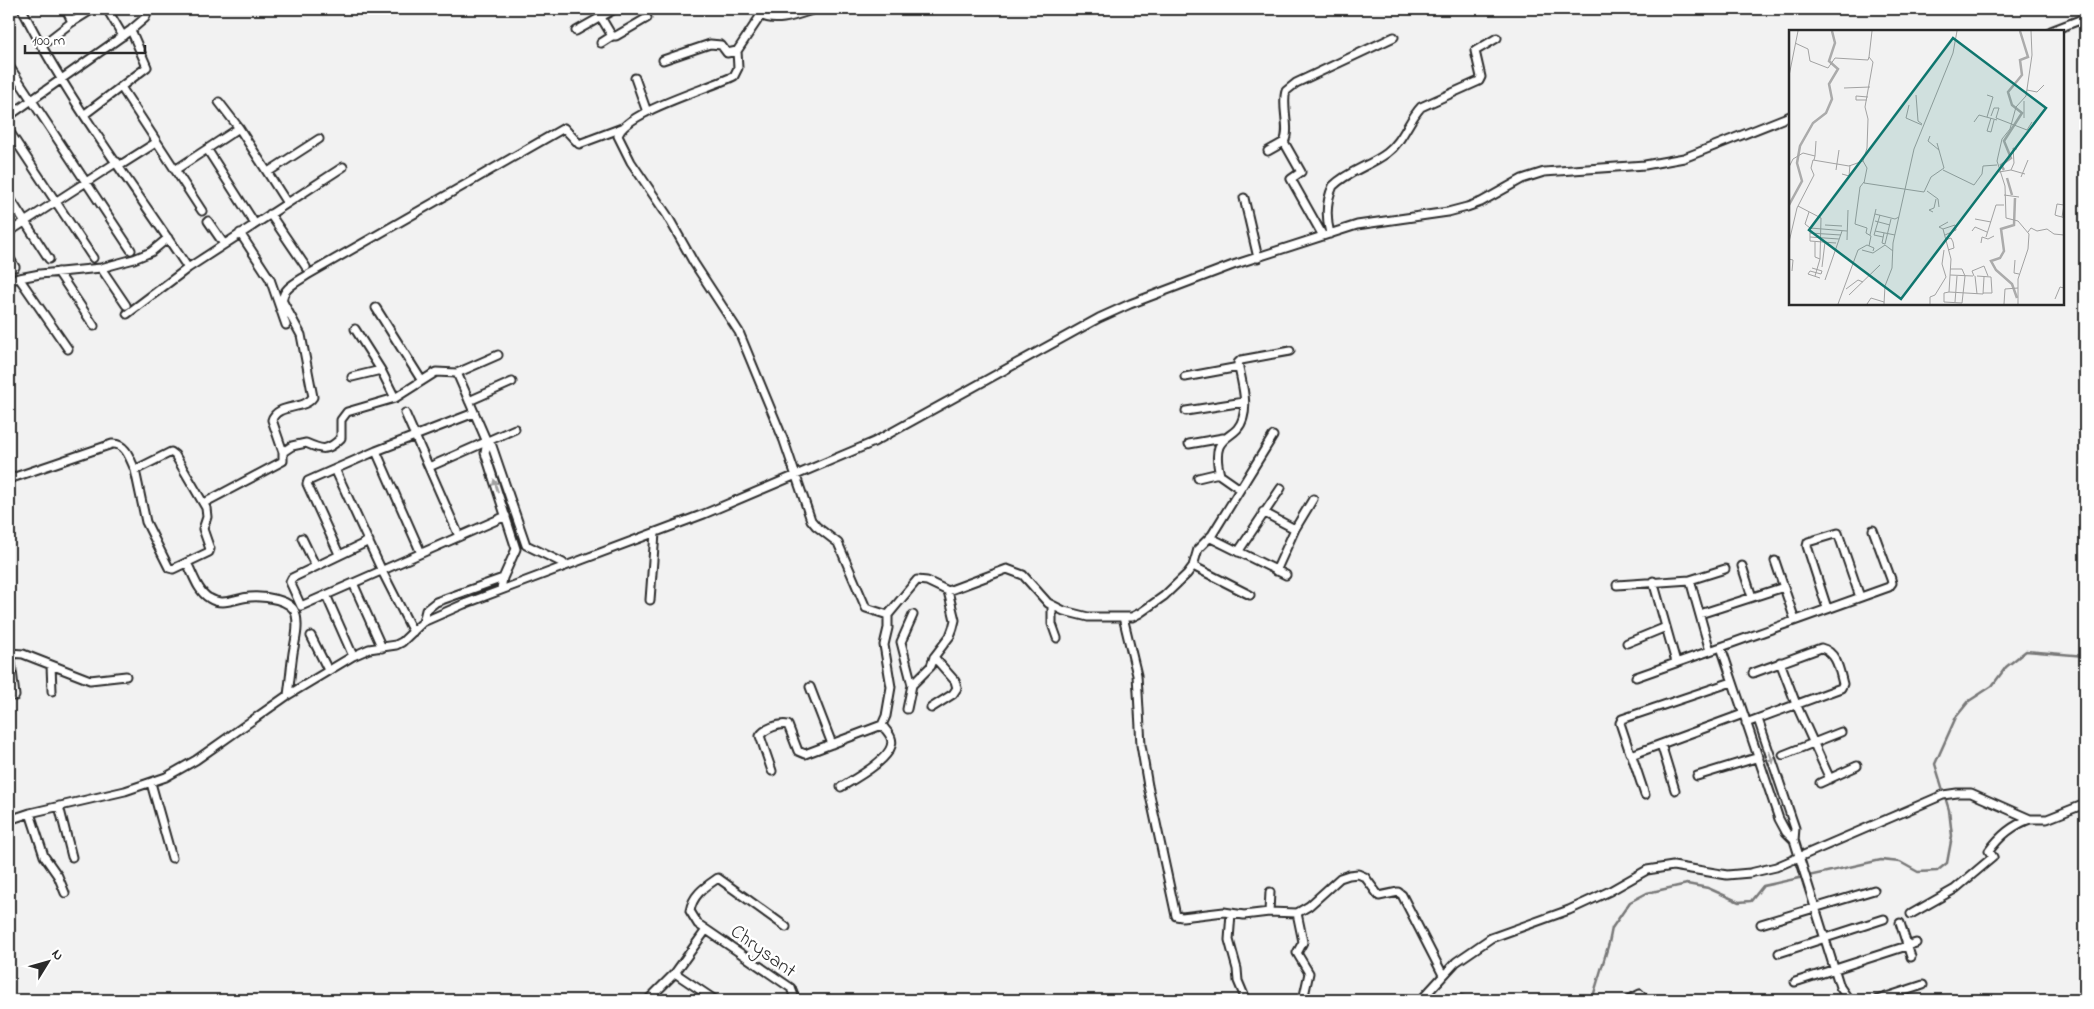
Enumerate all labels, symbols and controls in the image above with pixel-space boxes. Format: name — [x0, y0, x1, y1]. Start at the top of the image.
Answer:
scale bar — [25, 22, 145, 54]
text: 100 m — [32, 30, 65, 52]
inset map — [1789, 30, 2064, 305]
one-way arrow — [491, 478, 499, 493]
one-way arrow — [1768, 749, 1775, 764]
street label: Chrysant — [724, 918, 802, 986]
north arrow — [22, 936, 72, 986]
text: N — [46, 945, 68, 965]

